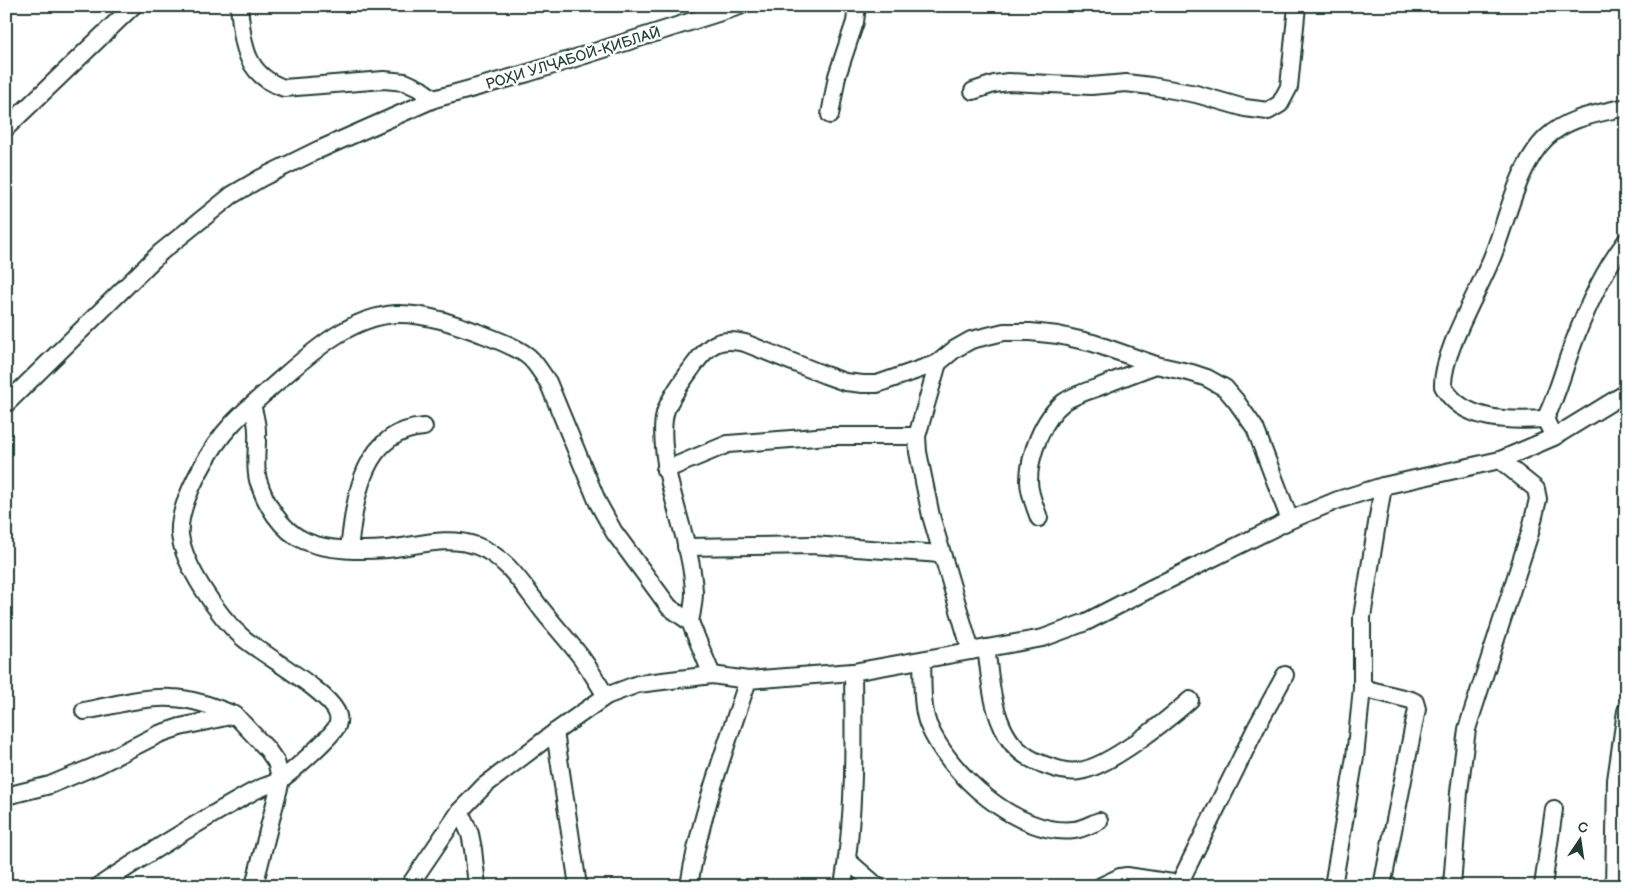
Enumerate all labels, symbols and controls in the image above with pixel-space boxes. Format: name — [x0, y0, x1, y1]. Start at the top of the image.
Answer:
street label: РОҲИ УЛҶАБОЙ-ҚИБЛАӢ — [483, 23, 663, 94]
north arrow — [1554, 814, 1604, 864]
text: С — [1576, 818, 1590, 837]

